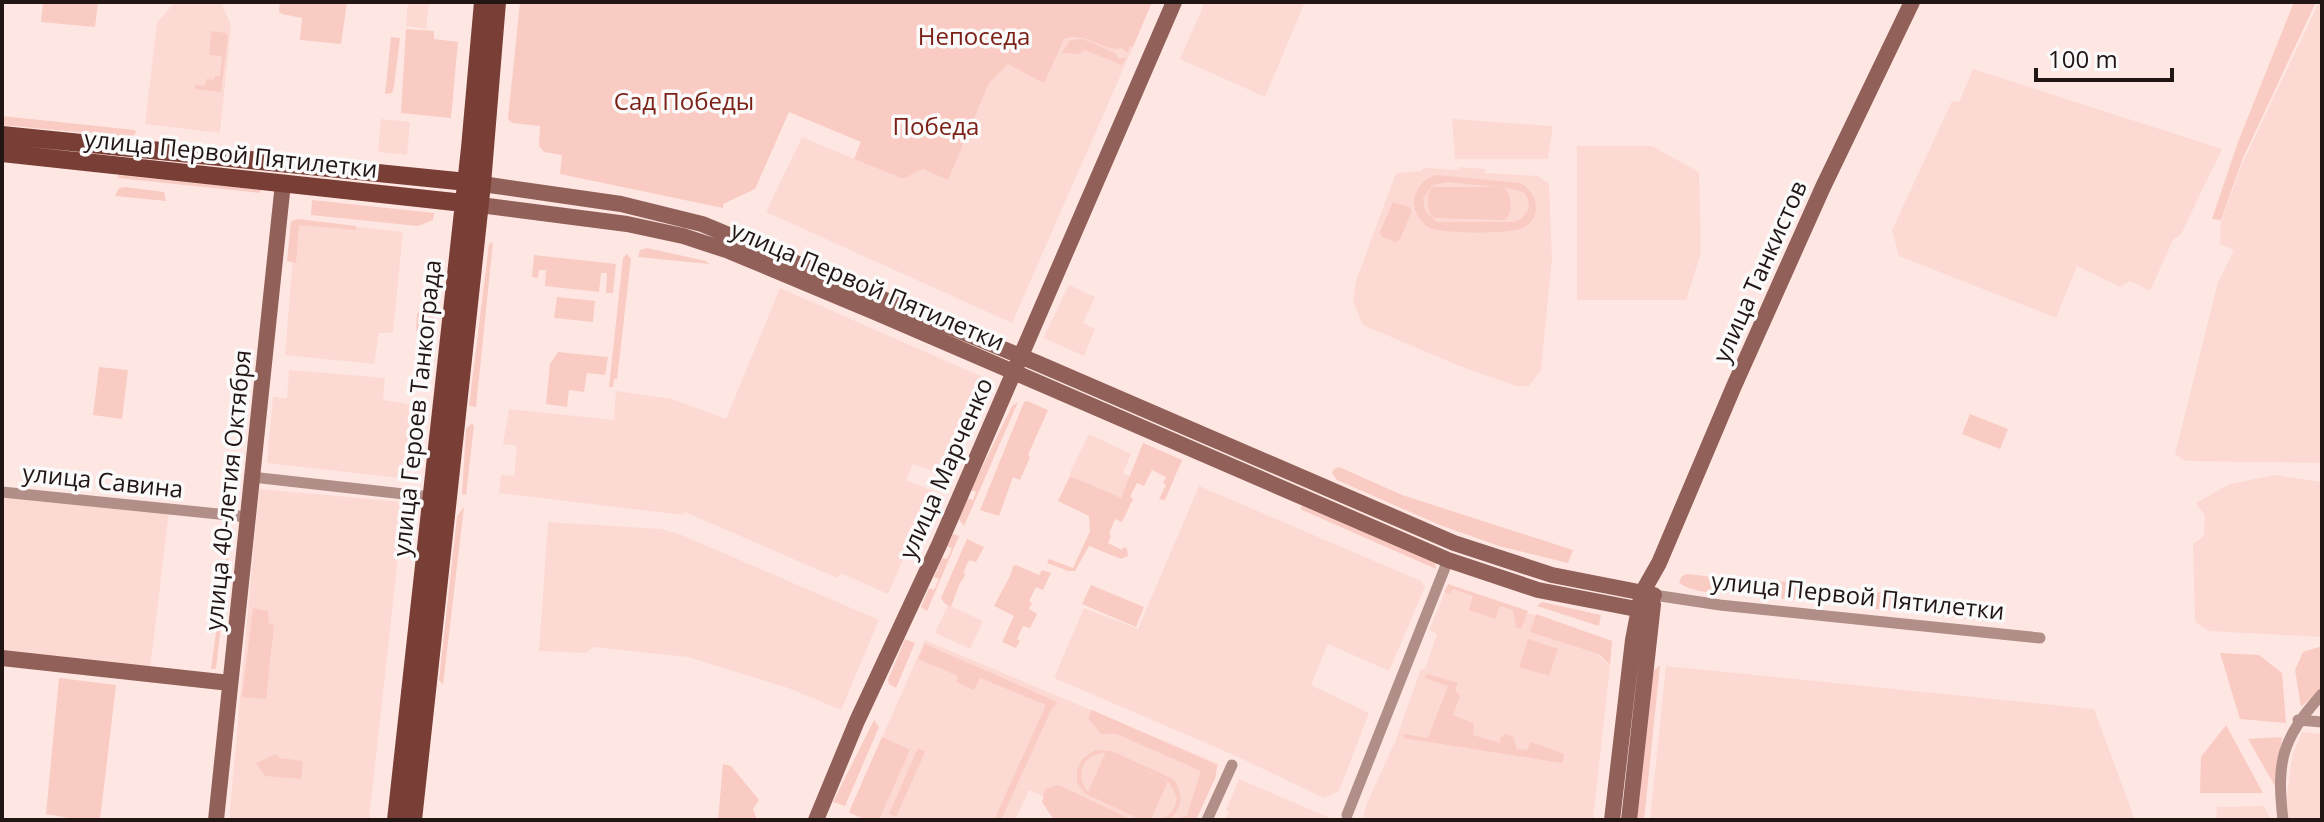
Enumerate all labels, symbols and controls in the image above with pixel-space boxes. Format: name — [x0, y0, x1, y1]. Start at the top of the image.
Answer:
park label: Непоседа — [918, 19, 1030, 52]
scale bar — [2036, 32, 2172, 82]
text: 100 m — [2048, 42, 2118, 75]
park label: Сад Победы — [614, 84, 754, 117]
park label: Победа — [893, 109, 979, 142]
street label: улица Первой Пятилетки — [83, 121, 379, 185]
street label: улица Танкистов — [1704, 175, 1814, 367]
street label: улица Первой Пятилетки — [726, 212, 1010, 358]
street label: улица Героев Танкограда — [384, 258, 448, 558]
street label: улица 40-летия Октября — [196, 348, 258, 632]
street label: улица Марченко — [890, 372, 1000, 564]
street label: улица Савина — [21, 455, 185, 505]
street label: улица Первой Пятилетки — [1710, 563, 2006, 627]

